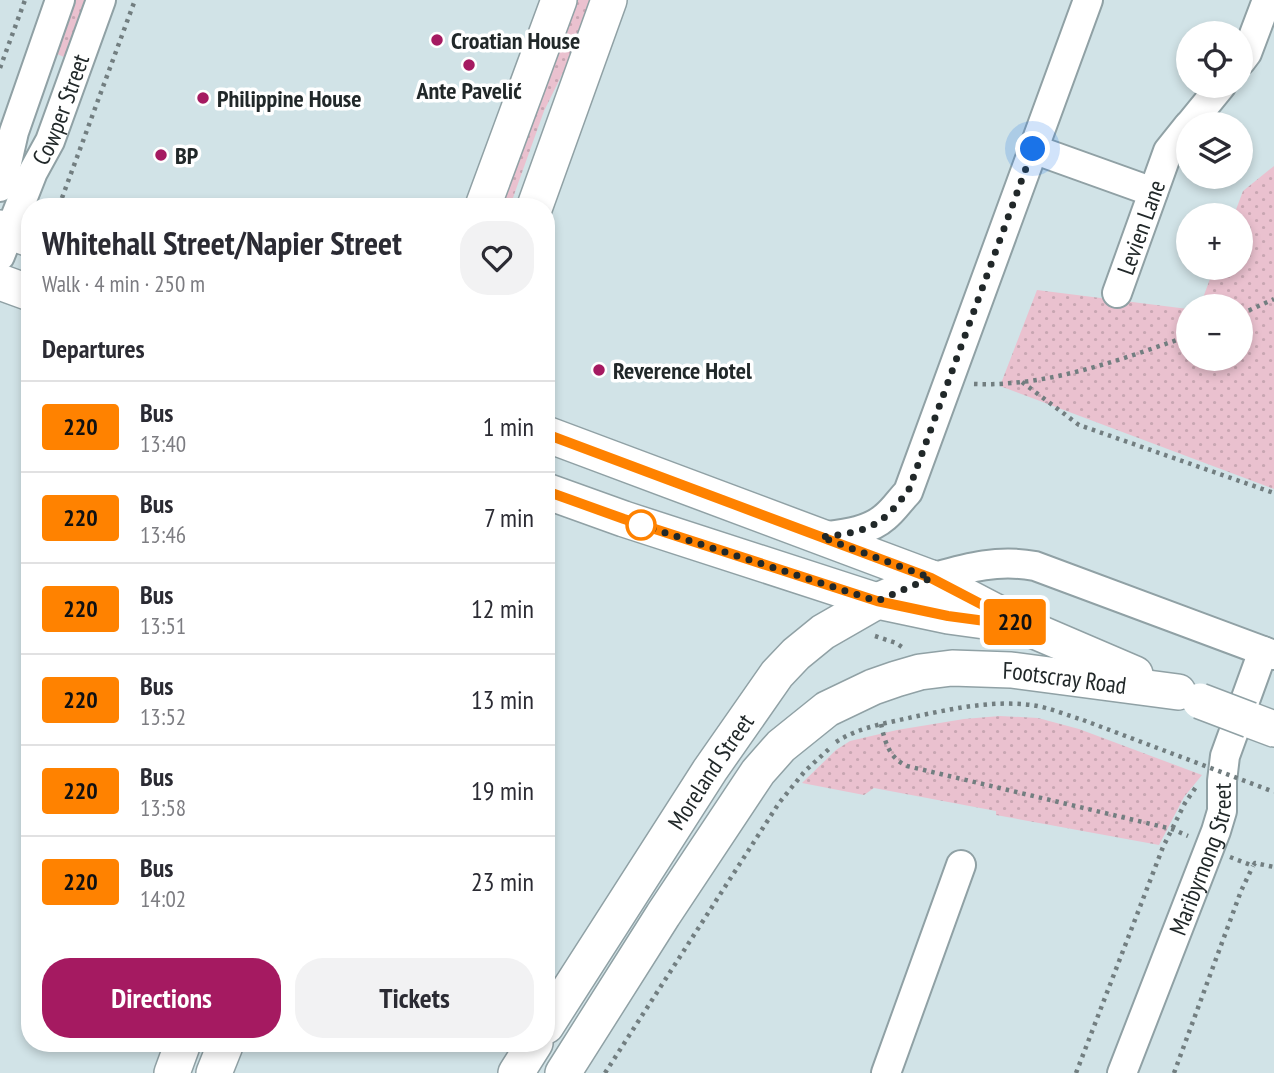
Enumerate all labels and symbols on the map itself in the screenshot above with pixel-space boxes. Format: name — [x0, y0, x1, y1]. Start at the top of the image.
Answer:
place label: Croatian House — [451, 25, 580, 56]
marker: Croatian House — [429, 32, 445, 48]
street label: Cowper Street — [24, 49, 96, 170]
marker: Ante Pavelić — [461, 57, 477, 73]
place label: Ante Pavelić — [415, 75, 522, 106]
place label: Philippine House — [217, 83, 362, 114]
marker: Philippine House — [195, 90, 211, 106]
your location — [1015, 131, 1050, 166]
place label: BP — [175, 140, 199, 171]
marker: BP — [153, 147, 169, 163]
street label: Levien Lane — [1109, 176, 1172, 279]
place label: Reverence Hotel — [613, 355, 752, 386]
marker: Reverence Hotel — [591, 362, 607, 378]
unlabelled marker — [626, 510, 656, 540]
line badge: 220 — [975, 599, 1055, 645]
street label: Footscray Road — [1002, 654, 1128, 701]
street label: Moreland Street — [660, 707, 760, 835]
street label: Maribyrnong Street — [1162, 783, 1238, 939]

